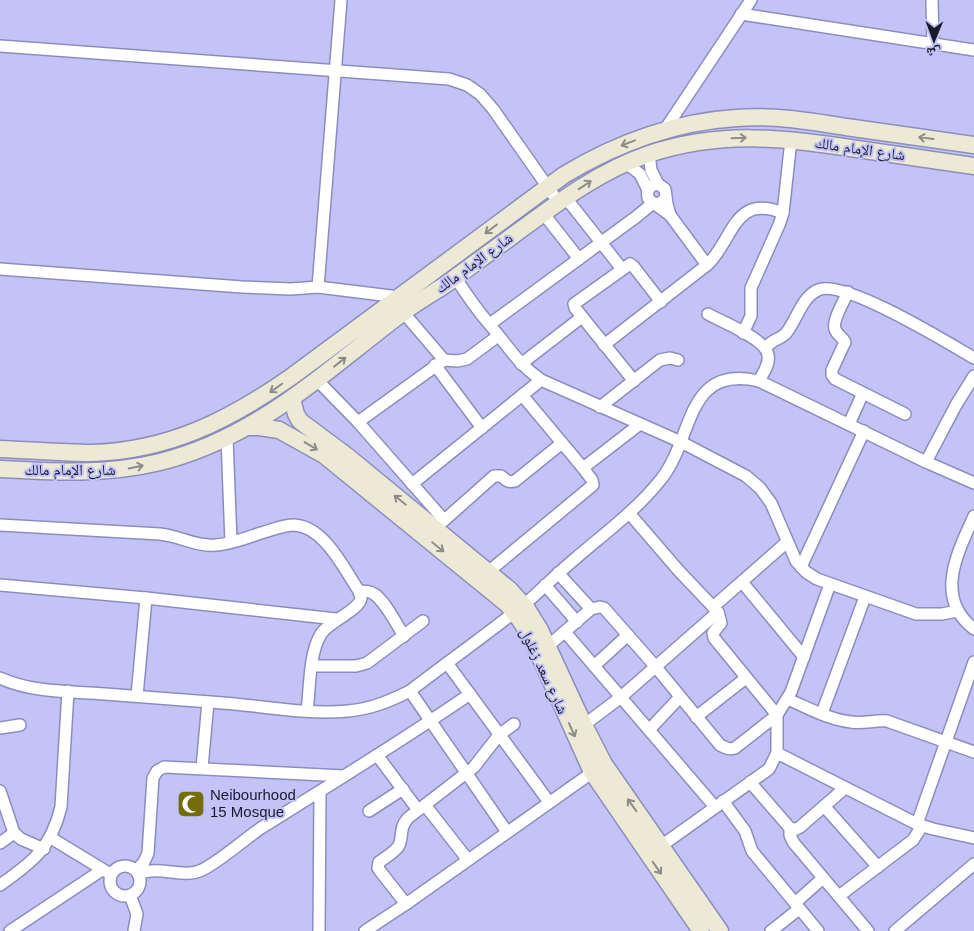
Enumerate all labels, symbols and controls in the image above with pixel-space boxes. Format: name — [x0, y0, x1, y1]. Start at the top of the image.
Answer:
north arrow — [909, 15, 959, 65]
text: ش — [926, 44, 941, 61]
one-way arrow — [730, 133, 746, 143]
one-way arrow — [918, 133, 934, 143]
street label: شارع الإمام مالك — [814, 134, 906, 165]
one-way arrow — [621, 139, 636, 148]
one-way arrow — [577, 179, 591, 189]
one-way arrow — [484, 224, 498, 234]
street label: شارع الإمام مالك — [432, 229, 517, 298]
one-way arrow — [333, 357, 346, 368]
one-way arrow — [269, 383, 283, 393]
one-way arrow — [303, 442, 317, 452]
street label: شارع الإمام مالك — [24, 461, 116, 480]
one-way arrow — [127, 462, 143, 471]
one-way arrow — [394, 495, 407, 506]
one-way arrow — [432, 541, 445, 552]
street label: شارع سعد زغلول — [515, 625, 572, 717]
one-way arrow — [568, 722, 578, 737]
place label: Neibourhood 15 Mosque — [210, 786, 296, 820]
mosque icon: Neibourhood 15 Mosque — [176, 789, 206, 819]
one-way arrow — [627, 798, 637, 812]
one-way arrow — [652, 861, 662, 875]

